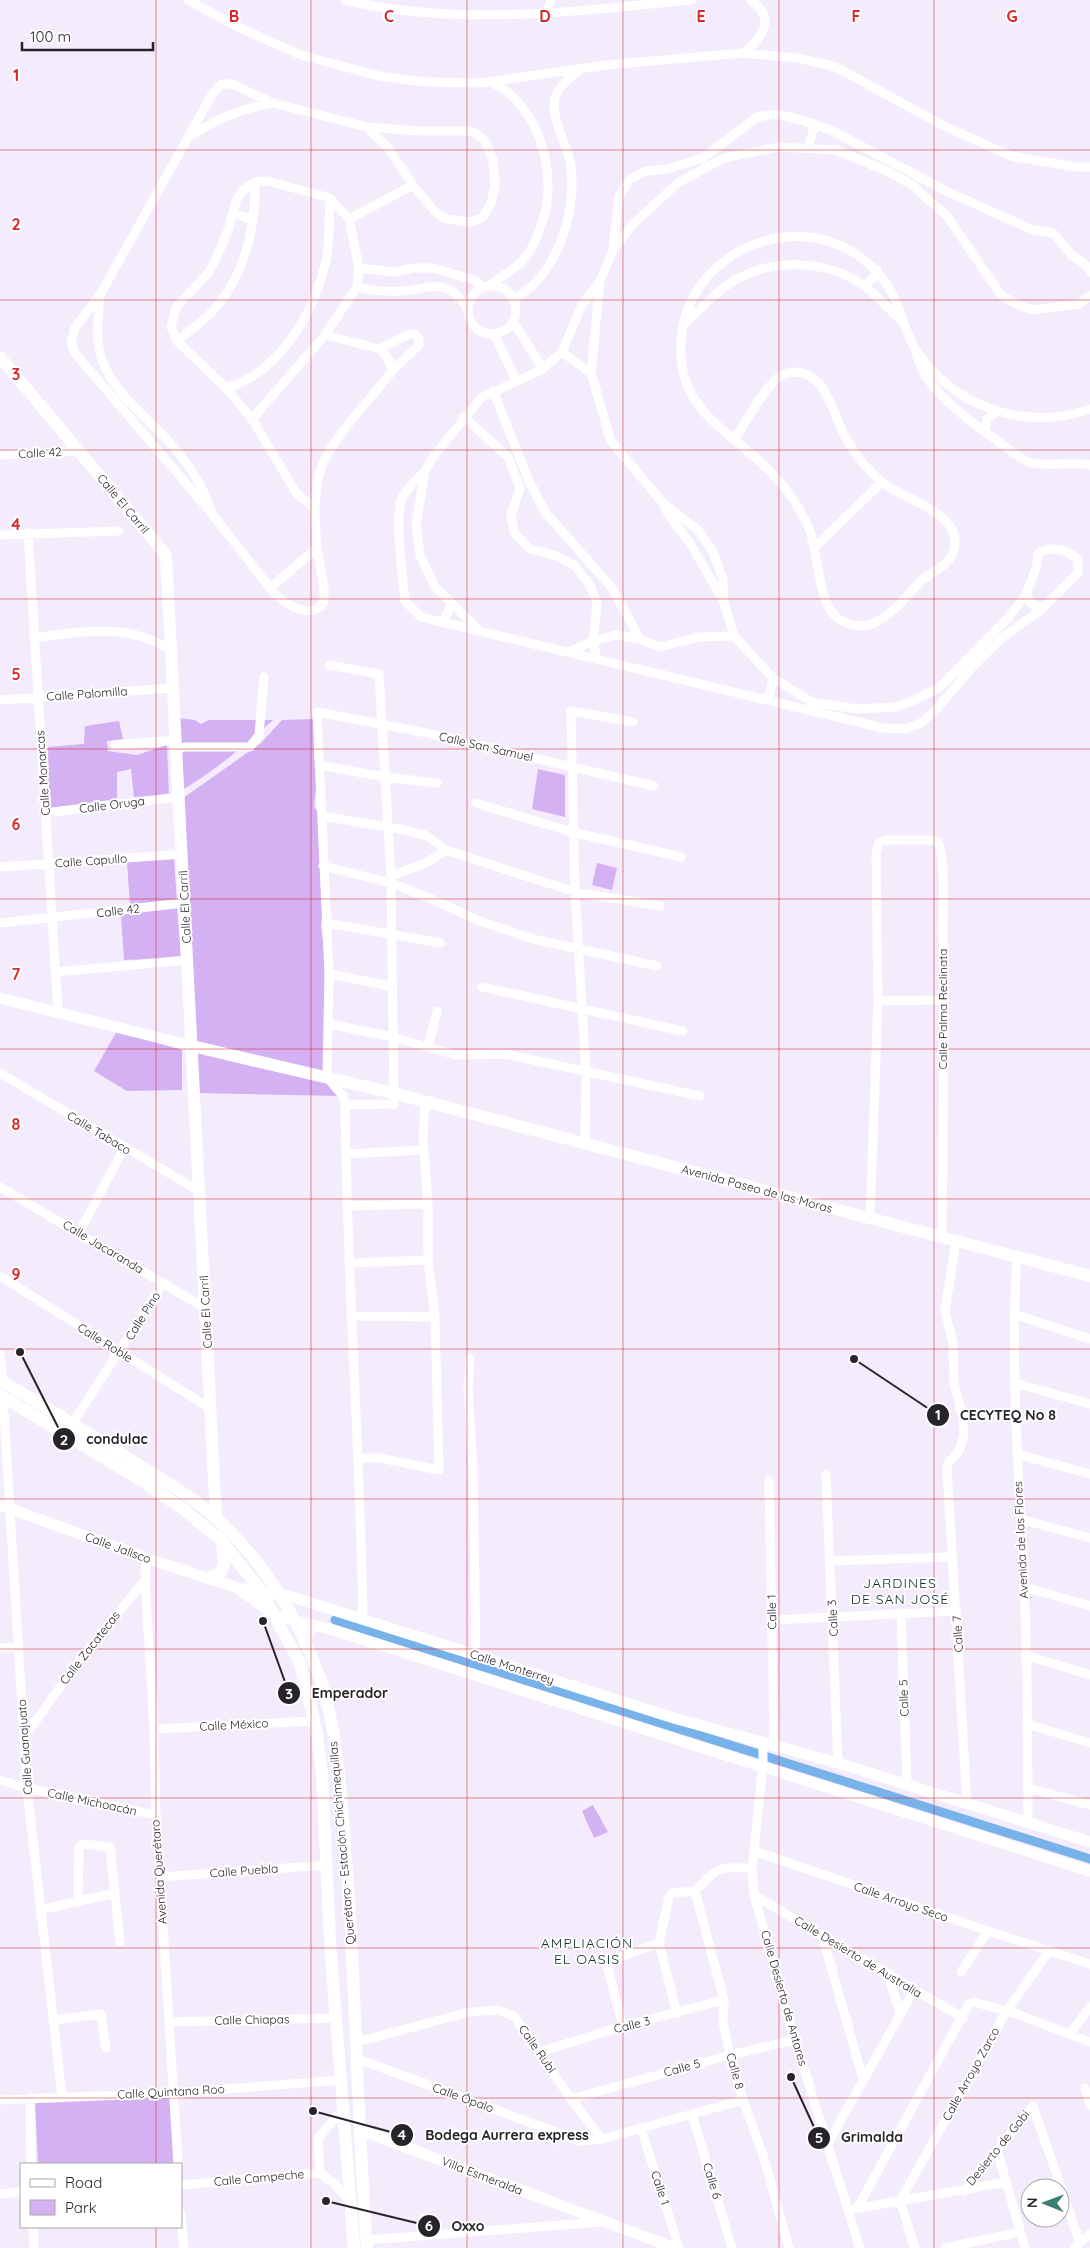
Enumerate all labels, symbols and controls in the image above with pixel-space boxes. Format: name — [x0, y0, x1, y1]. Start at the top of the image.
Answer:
text: B — [229, 6, 239, 26]
text: C — [384, 6, 394, 26]
text: D — [539, 6, 551, 26]
text: E — [696, 6, 706, 26]
text: F — [852, 6, 861, 26]
text: G — [1006, 6, 1018, 26]
scale bar — [22, 20, 154, 52]
text: 100 m — [30, 27, 71, 46]
text: 1 — [13, 65, 19, 85]
text: 2 — [11, 214, 21, 234]
text: 3 — [12, 364, 20, 384]
street label: Calle 42 — [18, 444, 62, 461]
street label: Calle El Carril — [94, 471, 153, 536]
text: 4 — [11, 514, 21, 534]
text: 5 — [11, 664, 21, 684]
street label: Calle Palomilla — [46, 683, 128, 704]
street label: Calle San Samuel — [438, 728, 535, 765]
street label: Calle Monarcas — [32, 730, 53, 816]
street label: Calle Oruga — [78, 793, 146, 816]
text: 6 — [12, 814, 21, 834]
street label: Calle Capullo — [54, 850, 128, 871]
street label: Calle El Carril — [175, 870, 194, 944]
street label: Calle 42 — [95, 900, 141, 921]
street label: Calle Palma Reclinata — [935, 948, 950, 1070]
text: 7 — [12, 964, 21, 984]
street label: Calle Tabaco — [65, 1108, 134, 1158]
text: 8 — [12, 1114, 21, 1134]
street label: Avenida Paseo de las Moras — [680, 1161, 835, 1216]
street label: Calle Jacaranda — [60, 1217, 146, 1277]
text: 9 — [11, 1264, 21, 1284]
street label: Calle El Carril — [196, 1275, 215, 1349]
street label: Calle Pino — [122, 1289, 163, 1343]
street label: Calle Roble — [75, 1320, 136, 1366]
callout: CECYTEQ No 8 — [925, 1400, 1066, 1429]
text: 1 — [935, 1405, 941, 1424]
text: CECYTEQ No 8 — [960, 1406, 1056, 1424]
callout: condulac — [51, 1425, 158, 1454]
text: 2 — [60, 1430, 68, 1449]
text: condulac — [86, 1430, 148, 1448]
street label: Avenida de las Flores — [1010, 1481, 1031, 1599]
street label: Calle Jalisco — [83, 1529, 153, 1566]
district label: JARDINES DE SAN JOSÉ — [851, 1574, 949, 1608]
street label: Calle 1 — [764, 1594, 779, 1630]
street label: Calle 3 — [824, 1599, 841, 1637]
street label: Calle Zacatecas — [56, 1608, 123, 1687]
street label: Calle 7 — [949, 1615, 966, 1653]
street label: Calle Monterrey — [468, 1646, 556, 1687]
callout: Emperador — [277, 1679, 398, 1708]
street label: Calle 5 — [895, 1679, 912, 1717]
text: 3 — [285, 1684, 293, 1703]
text: Emperador — [312, 1684, 388, 1702]
street label: Calle Guanajuato — [14, 1699, 35, 1795]
street label: Calle México — [199, 1715, 269, 1734]
street label: Querétaro - Estación Chichimequillas — [325, 1740, 358, 1945]
street label: Calle Michoacán — [46, 1785, 138, 1818]
street label: Avenida Querétaro — [147, 1819, 170, 1925]
street label: Calle Puebla — [209, 1861, 279, 1880]
street label: Calle Arroyo Seco — [852, 1878, 950, 1925]
street label: Calle Desierto de Australia — [792, 1913, 925, 2001]
street label: Calle Desierto de Antares — [758, 1928, 811, 2068]
district label: AMPLIACIÓN EL OASIS — [541, 1934, 633, 1968]
street label: Calle Chiapas — [214, 2011, 290, 2028]
street label: Calle 3 — [612, 2013, 652, 2036]
street label: Calle Rubí — [515, 2022, 560, 2076]
street label: Calle Arroyo Zarco — [939, 2024, 1002, 2123]
street label: Calle 8 — [723, 2051, 748, 2091]
street label: Calle 5 — [662, 2055, 702, 2080]
street label: Calle Ópalo — [430, 2080, 496, 2116]
street label: Calle Quintana Roo — [117, 2081, 225, 2102]
street label: Desierto de Gobi — [963, 2107, 1033, 2188]
callout: Bodega Aurrera express — [390, 2120, 599, 2149]
callout: Grimalda — [806, 2123, 914, 2152]
text: 4 — [398, 2125, 407, 2144]
text: Bodega Aurrera express — [425, 2126, 589, 2144]
text: 5 — [815, 2128, 823, 2147]
text: Grimalda — [841, 2128, 903, 2146]
street label: Villa Esmeralda — [439, 2153, 525, 2198]
street label: Calle 6 — [700, 2161, 725, 2201]
legend — [20, 2163, 182, 2228]
street label: Calle Campeche — [213, 2166, 305, 2189]
street label: Calle 1 — [648, 2169, 673, 2207]
text: Road — [65, 2173, 102, 2192]
north arrow — [1020, 2178, 1070, 2228]
text: N — [1023, 2197, 1041, 2208]
text: Park — [65, 2198, 97, 2217]
callout: Oxxo — [416, 2212, 494, 2241]
text: 6 — [425, 2216, 433, 2235]
text: Oxxo — [452, 2217, 485, 2235]

